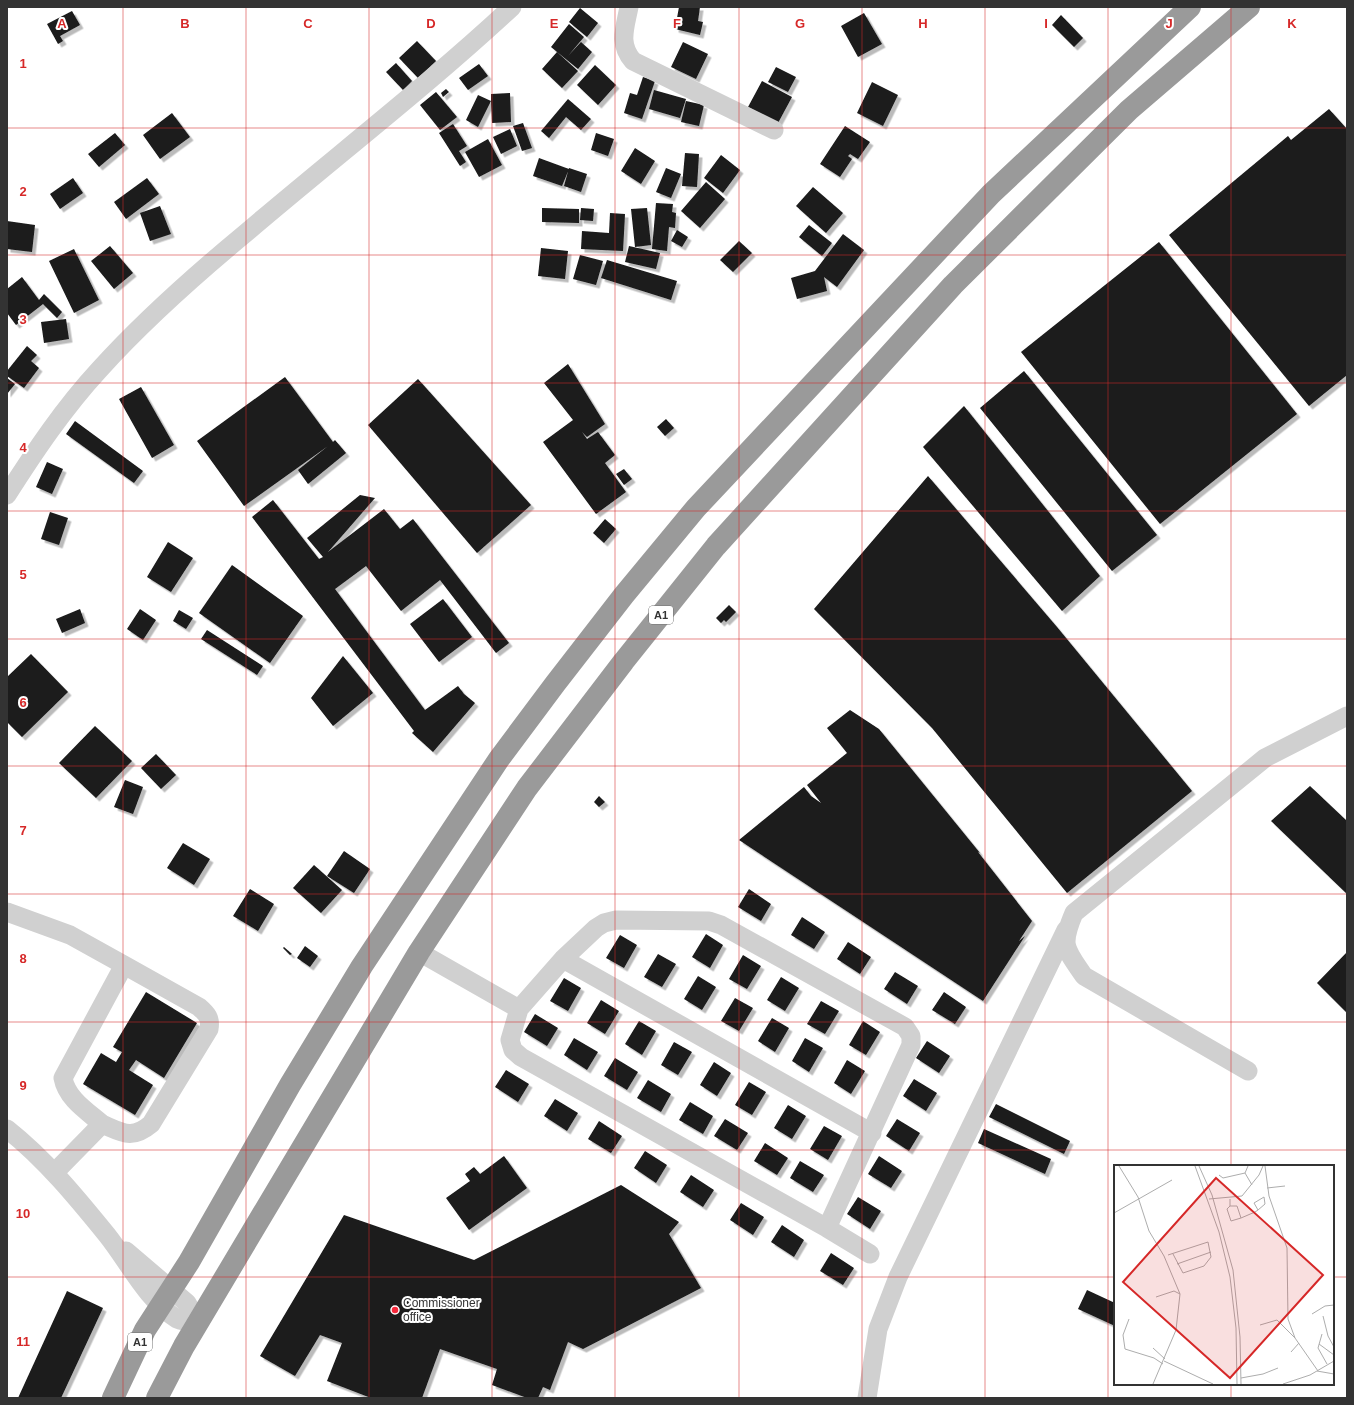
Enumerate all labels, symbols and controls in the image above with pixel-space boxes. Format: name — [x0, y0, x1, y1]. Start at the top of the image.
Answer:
text: A — [57, 16, 67, 31]
text: B — [180, 16, 190, 31]
text: C — [303, 16, 313, 31]
text: D — [426, 16, 436, 31]
text: E — [550, 16, 559, 31]
text: F — [673, 16, 681, 31]
text: G — [795, 16, 805, 31]
text: H — [918, 16, 928, 31]
text: I — [1044, 16, 1048, 31]
text: J — [1165, 16, 1173, 31]
text: K — [1287, 16, 1297, 31]
text: 1 — [19, 56, 27, 71]
text: 2 — [19, 184, 27, 199]
text: 3 — [19, 312, 27, 327]
text: 4 — [19, 440, 27, 455]
text: 5 — [19, 567, 27, 582]
road number: A1 — [649, 606, 673, 624]
text: 6 — [19, 695, 27, 710]
text: 7 — [19, 823, 27, 838]
text: 8 — [19, 951, 27, 966]
text: 9 — [19, 1078, 27, 1093]
inset map — [1114, 1165, 1334, 1385]
text: 10 — [16, 1206, 30, 1221]
place label: Commissioner office — [403, 1296, 480, 1324]
marker: Commissioner office — [390, 1305, 400, 1315]
road number: A1 — [128, 1333, 152, 1351]
text: 11 — [16, 1334, 30, 1349]

